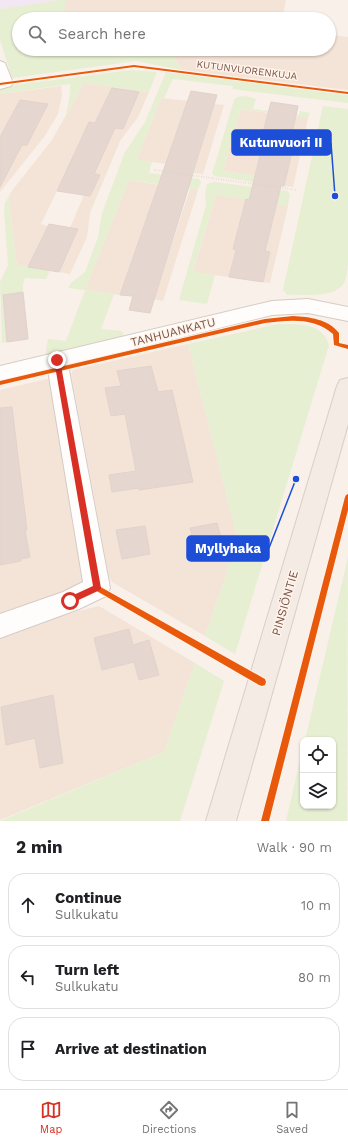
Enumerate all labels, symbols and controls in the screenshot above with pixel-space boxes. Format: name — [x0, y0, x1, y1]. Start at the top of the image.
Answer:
search box — [12, 12, 336, 56]
icon: search — [26, 23, 48, 45]
text: Search here — [58, 25, 146, 43]
street label: KUTUNVUORENKUJA — [196, 58, 298, 82]
callout: Kutunvuori II — [232, 130, 331, 155]
text: Kutunvuori II — [239, 135, 323, 150]
street label: TANHUANKATU — [129, 315, 217, 349]
route end — [48, 351, 66, 369]
callout: Myllyhaka — [187, 536, 269, 561]
text: Myllyhaka — [195, 541, 261, 556]
street label: PINSIÖNTIE — [269, 568, 301, 637]
route start — [61, 592, 79, 610]
map controls — [300, 737, 336, 809]
button: locate — [300, 737, 336, 773]
button: layers — [300, 773, 336, 809]
text: 2 min — [16, 837, 62, 857]
text: Walk · 90 m — [257, 840, 332, 855]
text: Continue — [55, 889, 122, 907]
icon: ahead — [17, 894, 39, 916]
text: 10 m — [301, 898, 331, 913]
text: Sulkukatu — [55, 907, 118, 922]
text: Turn left — [55, 961, 119, 979]
icon: left — [17, 966, 39, 988]
text: 80 m — [298, 970, 331, 985]
text: Sulkukatu — [55, 979, 118, 994]
icon: arrive — [17, 1038, 39, 1060]
text: Arrive at destination — [55, 1040, 207, 1058]
tab: Map — [40, 1099, 62, 1136]
tab: Directions — [142, 1099, 196, 1136]
tab: Saved — [276, 1099, 308, 1136]

